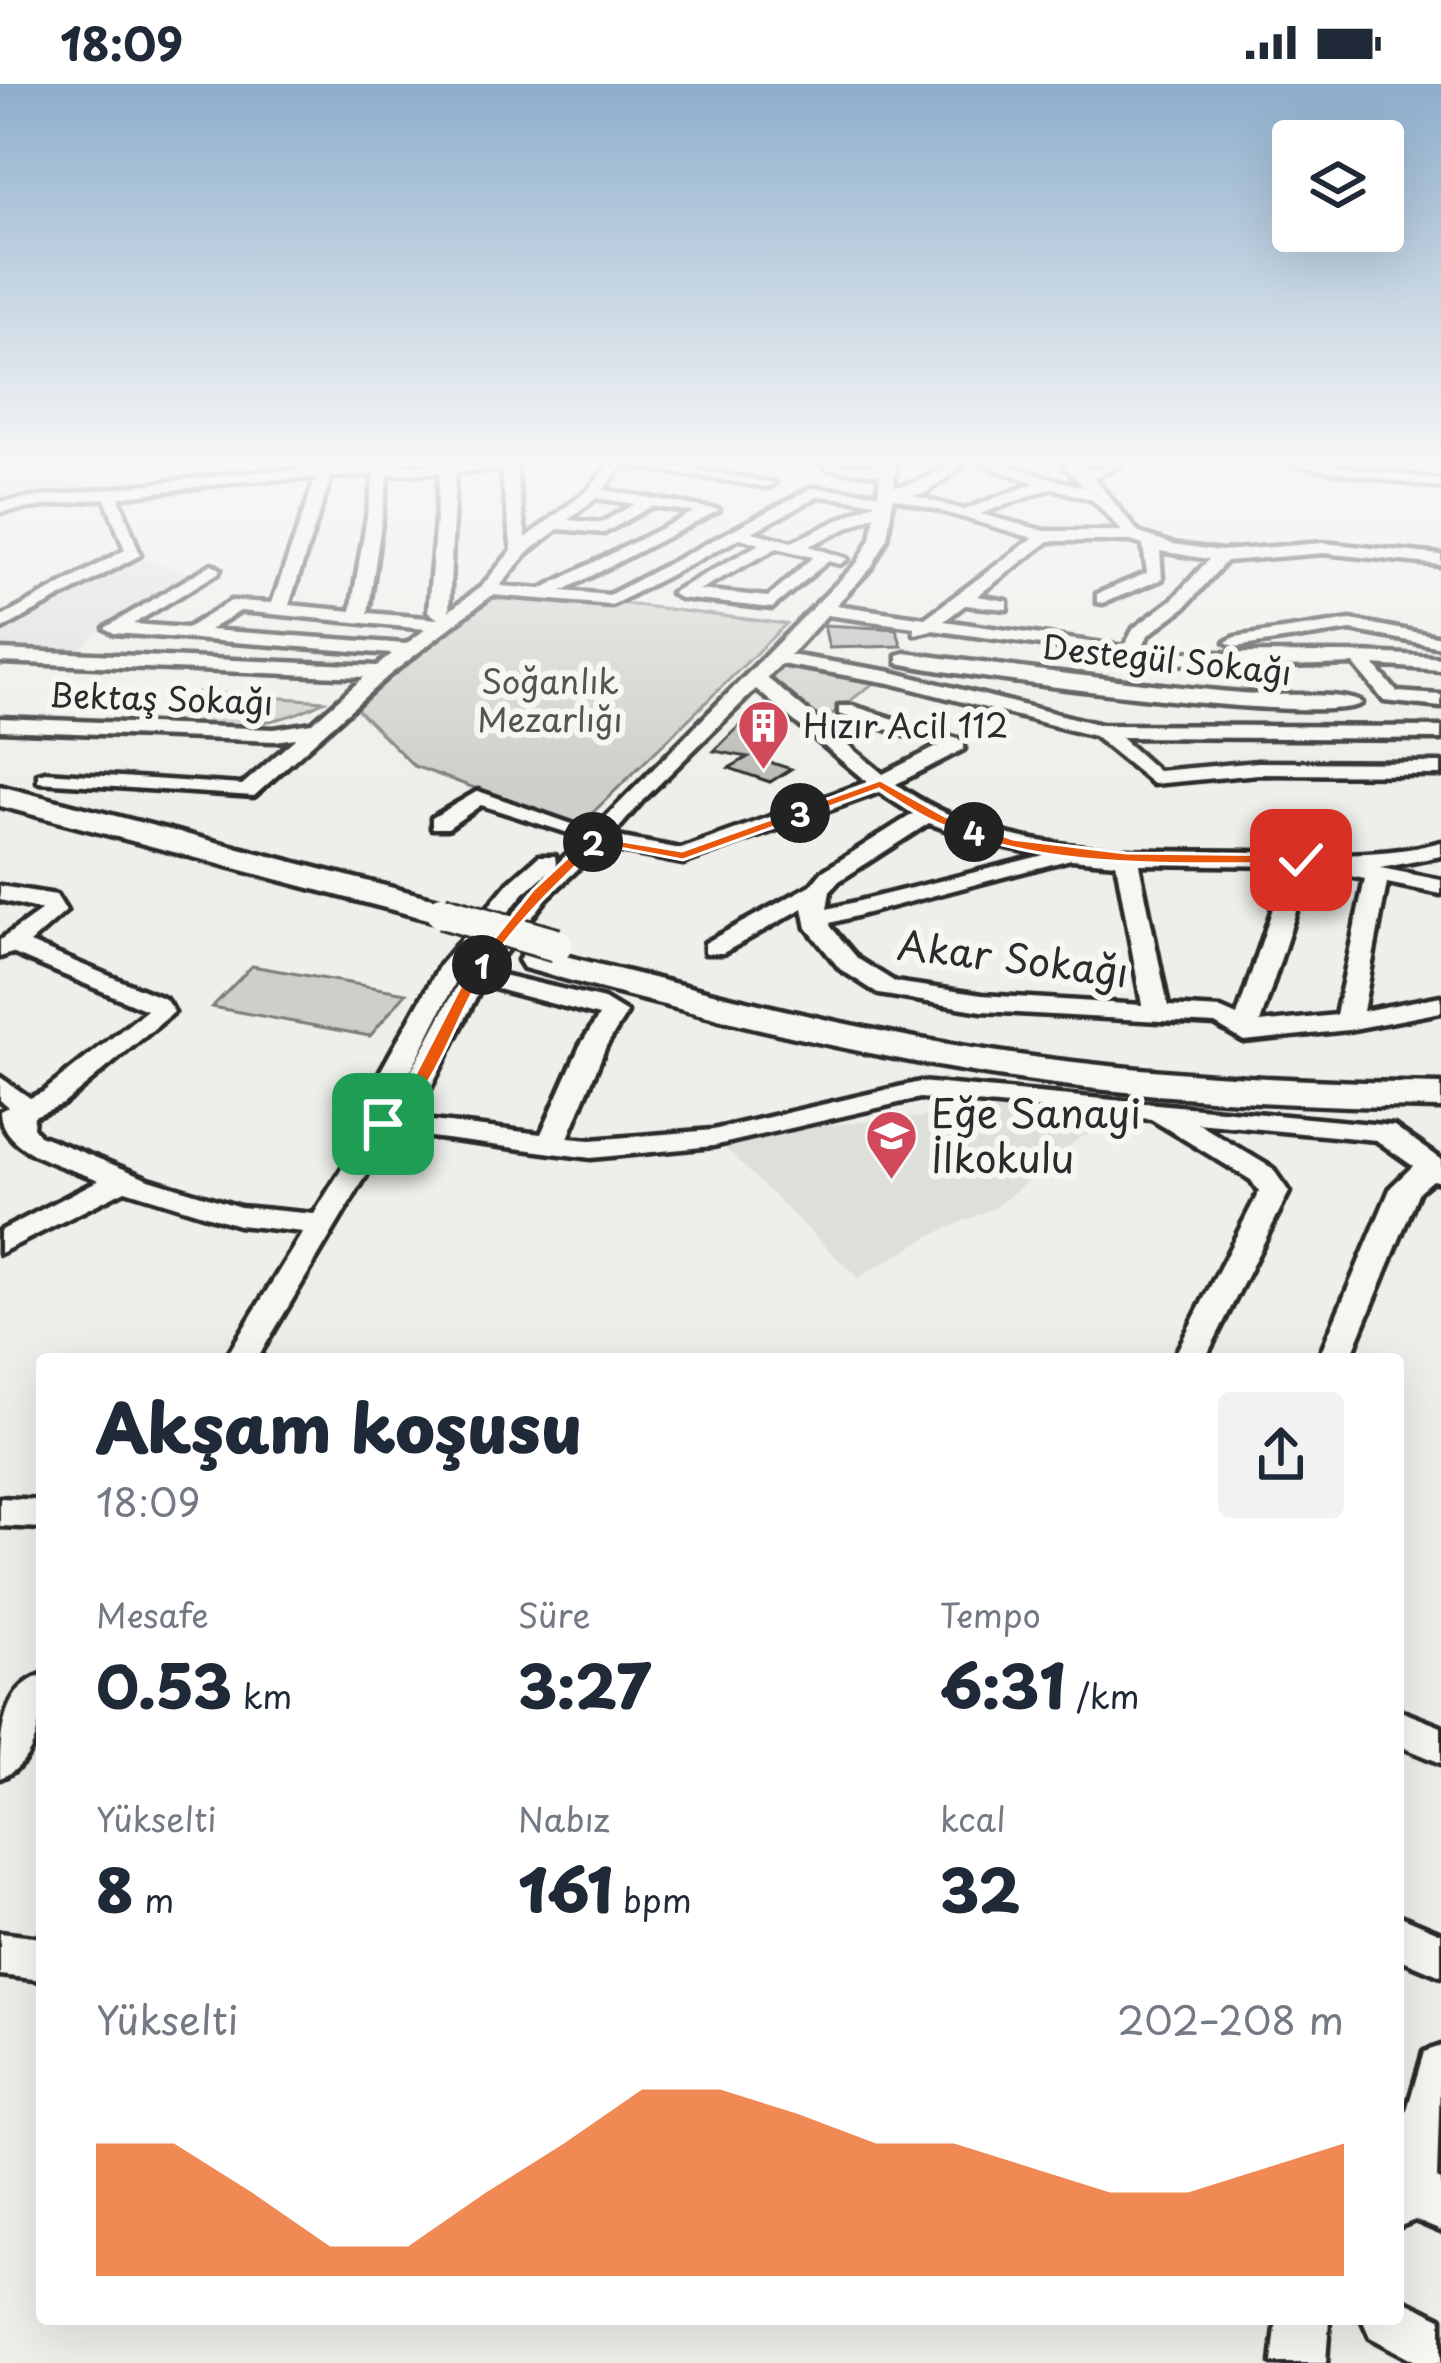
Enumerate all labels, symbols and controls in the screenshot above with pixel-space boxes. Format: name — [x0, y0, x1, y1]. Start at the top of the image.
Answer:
text: 18:09 — [60, 8, 183, 76]
map controls — [1272, 120, 1404, 252]
button: layers — [1272, 120, 1404, 252]
street label: Destegül Sokağı — [1040, 620, 1294, 696]
park label: Soğanlık Mezarlığı — [477, 655, 623, 743]
street label: Bektaş Sokağı — [48, 668, 274, 726]
building icon: Hızır Acil 112 — [736, 698, 792, 772]
place label: Hızır Acil 112 — [803, 699, 1008, 749]
pin: 3 — [770, 783, 830, 843]
text: 3 — [789, 788, 811, 838]
pin: 4 — [944, 802, 1004, 862]
text: 4 — [963, 807, 985, 857]
pin — [1250, 809, 1352, 911]
pin: 2 — [563, 812, 623, 872]
text: 2 — [581, 817, 605, 867]
icon: check — [1268, 827, 1334, 893]
street label: Akar Sokağı — [894, 913, 1132, 1000]
pin: 1 — [452, 935, 512, 995]
text: 1 — [474, 940, 490, 990]
pin — [332, 1073, 434, 1175]
place label: Eğe Sanayi İlkokulu — [931, 1082, 1141, 1186]
icon: arrive — [350, 1091, 416, 1157]
school or university icon: Eğe Sanayi İlkokulu — [864, 1108, 920, 1182]
text: Akşam koşusu — [96, 1376, 582, 1475]
button: share — [1218, 1392, 1344, 1518]
text: 18:09 — [96, 1471, 200, 1530]
text: Mesafe — [96, 1589, 209, 1639]
text: Süre — [518, 1589, 591, 1639]
text: Tempo — [940, 1589, 1041, 1639]
text: 0.53 — [96, 1639, 232, 1729]
text: 3:27 — [518, 1639, 651, 1729]
text: 6:31 — [940, 1639, 1066, 1729]
text: km — [232, 1670, 292, 1720]
text: /km — [1066, 1670, 1139, 1720]
text: Yükselti — [96, 1793, 217, 1843]
text: Nabız — [518, 1793, 610, 1843]
text: kcal — [940, 1793, 1006, 1843]
text: 8 — [96, 1843, 134, 1933]
text: 161 — [518, 1843, 613, 1933]
text: 32 — [940, 1843, 1020, 1933]
text: m — [134, 1874, 174, 1924]
text: bpm — [613, 1874, 692, 1924]
text: Yükselti — [96, 1989, 238, 2048]
text: 202–208 m — [1117, 1989, 1344, 2048]

